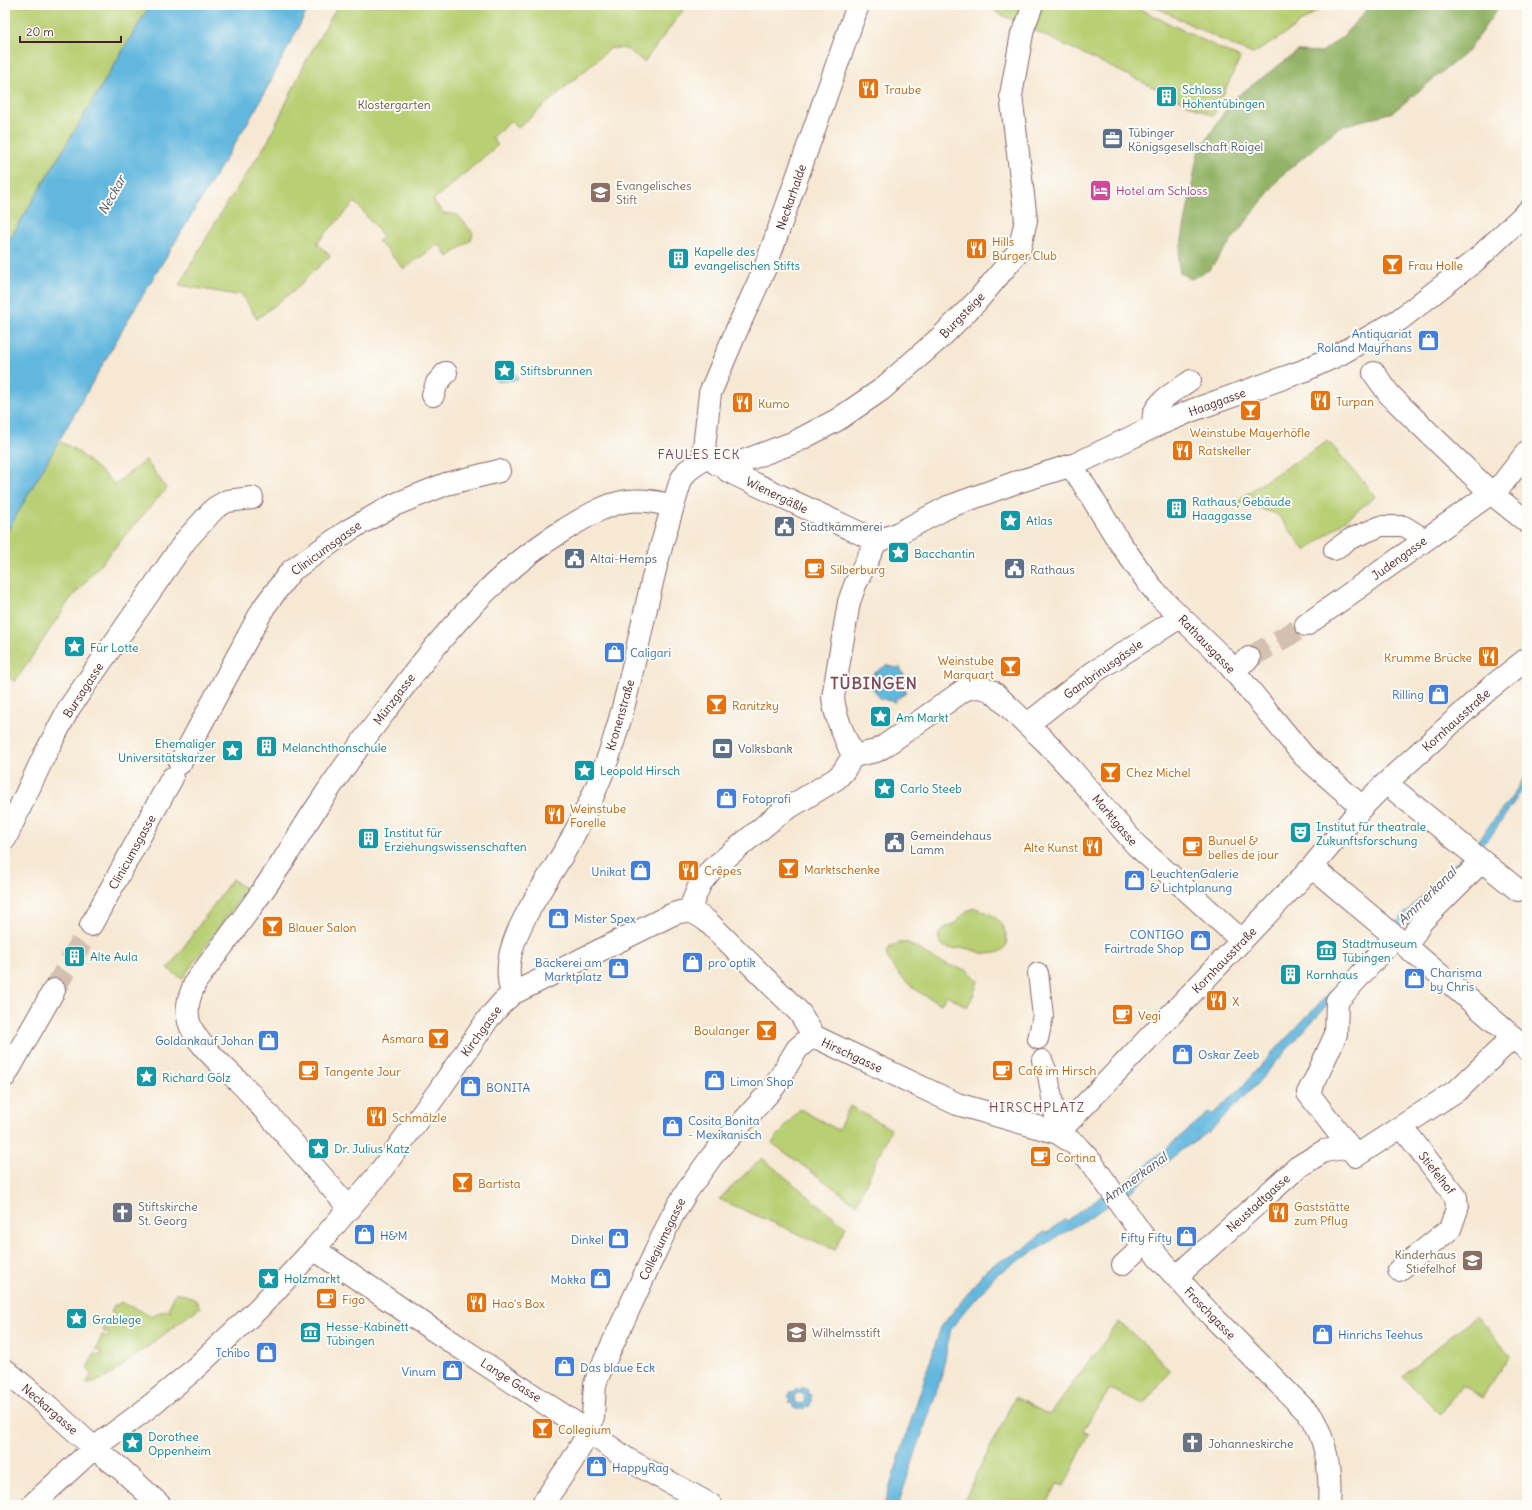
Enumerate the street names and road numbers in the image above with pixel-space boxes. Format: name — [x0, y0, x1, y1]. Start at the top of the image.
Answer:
street label: Neckarhalde — [773, 162, 809, 232]
street label: Burgsteige — [936, 289, 988, 341]
street label: Haaggasse — [1186, 385, 1248, 419]
street label: Wienergäßle — [743, 473, 811, 517]
street label: Clinicumsgasse — [288, 518, 364, 578]
street label: Judengasse — [1369, 533, 1429, 583]
street label: Rathausgasse — [1175, 612, 1239, 676]
street label: Gambrinusgässle — [1061, 636, 1145, 702]
street label: Bursagasse — [60, 660, 106, 720]
street label: Münzgasse — [370, 670, 418, 728]
street label: Kronenstraße — [603, 678, 637, 752]
street label: Kornhausstraße — [1419, 686, 1493, 754]
street label: Marktgasse — [1089, 791, 1141, 849]
street label: Clinicumsgasse — [105, 812, 159, 892]
street label: Kornhausstraße — [1189, 924, 1259, 996]
street label: Kirchgasse — [458, 1003, 504, 1059]
street label: Hirschgasse — [819, 1034, 885, 1076]
street label: Stiefelhof — [1416, 1149, 1459, 1198]
street label: Neustadtgasse — [1223, 1171, 1293, 1235]
street label: Collegiumsgasse — [636, 1195, 688, 1283]
street label: Froschgasse — [1181, 1284, 1239, 1342]
street label: Lange Gasse — [478, 1355, 544, 1405]
street label: Neckargasse — [19, 1381, 81, 1437]

